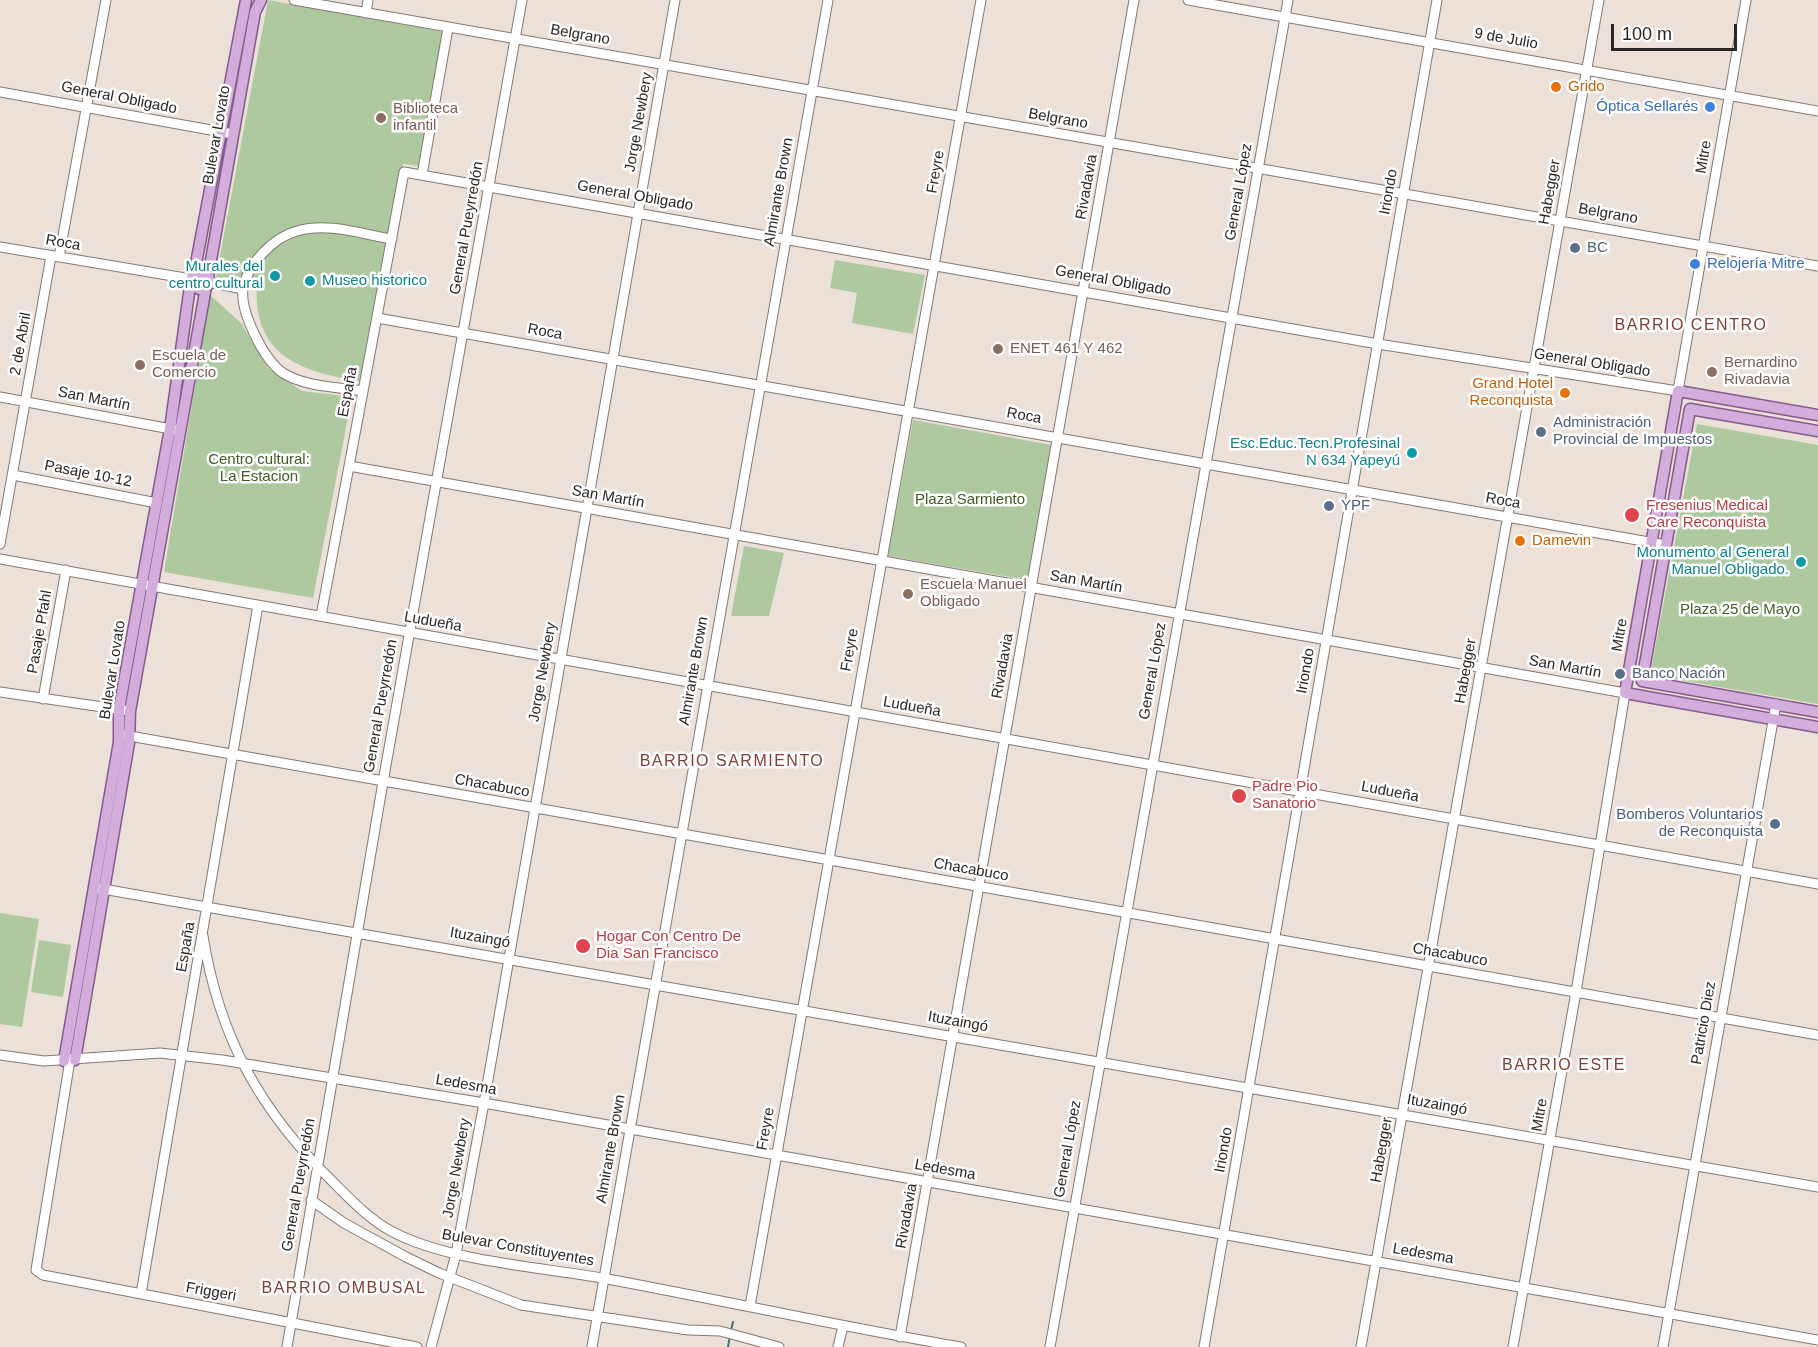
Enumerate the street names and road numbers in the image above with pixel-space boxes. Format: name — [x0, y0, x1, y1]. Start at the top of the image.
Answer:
street label: Belgrano — [549, 21, 611, 49]
street label: 9 de Julio — [1473, 25, 1539, 53]
street label: Jorge Newbery — [621, 71, 657, 173]
street label: General Obligado — [60, 78, 178, 118]
street label: Bulevar Lovato — [199, 84, 235, 186]
street label: Belgrano — [1027, 105, 1089, 133]
street label: Almirante Brown — [761, 136, 797, 248]
street label: Mitre — [1692, 139, 1716, 175]
street label: General López — [1222, 142, 1256, 242]
street label: Freyre — [923, 149, 949, 195]
street label: Rivadavia — [1072, 153, 1102, 221]
street label: Habegger — [1535, 158, 1565, 226]
street label: General Pueyrredón — [446, 160, 488, 296]
street label: Iriondo — [1376, 168, 1402, 216]
street label: General Obligado — [576, 177, 694, 215]
street label: Belgrano — [1577, 200, 1639, 228]
street label: Roca — [44, 231, 82, 255]
street label: General Obligado — [1054, 262, 1172, 300]
street label: 2 de Abril — [7, 311, 35, 377]
street label: Roca — [526, 320, 564, 344]
street label: General Obligado — [1533, 345, 1651, 381]
street label: España — [334, 365, 362, 419]
street label: San Martín — [56, 383, 132, 415]
street label: Roca — [1005, 404, 1043, 428]
street label: Pasaje 10-12 — [43, 457, 133, 491]
street label: San Martín — [570, 482, 646, 512]
street label: Roca — [1484, 489, 1522, 513]
street label: San Martín — [1048, 567, 1124, 597]
street label: Pasaje Pfahl — [24, 589, 56, 675]
street label: Ludueña — [403, 608, 463, 636]
street label: Almirante Brown — [676, 615, 712, 727]
street label: Mitre — [1608, 617, 1632, 653]
street label: Bulevar Lovato — [96, 619, 130, 721]
street label: Jorge Newbery — [525, 621, 561, 723]
street label: General López — [1136, 621, 1170, 721]
street label: Freyre — [837, 627, 863, 673]
street label: Rivadavia — [988, 632, 1018, 700]
street label: Habegger — [1451, 637, 1481, 705]
street label: General Pueyrredón — [360, 638, 402, 774]
street label: Iriondo — [1293, 647, 1319, 695]
street label: San Martín — [1527, 652, 1603, 682]
street label: Ludueña — [882, 693, 942, 721]
street label: Chacabuco — [453, 771, 531, 801]
street label: Ludueña — [1360, 778, 1420, 806]
street label: Chacabuco — [932, 855, 1010, 885]
street label: España — [173, 920, 199, 974]
street label: Ituzaingó — [448, 924, 512, 952]
street label: Chacabuco — [1411, 940, 1489, 970]
street label: Patricio Diez — [1688, 980, 1720, 1066]
street label: Ituzaingó — [926, 1008, 990, 1036]
street label: Ledesma — [434, 1071, 498, 1099]
street label: Ituzaingó — [1405, 1091, 1469, 1119]
street label: Almirante Brown — [593, 1093, 629, 1205]
street label: Mitre — [1528, 1097, 1552, 1133]
street label: General López — [1051, 1099, 1085, 1199]
street label: Freyre — [753, 1106, 779, 1152]
street label: Habegger — [1367, 1116, 1397, 1184]
street label: General Pueyrredón — [278, 1117, 320, 1253]
street label: Jorge Newbery — [439, 1117, 475, 1219]
street label: Iriondo — [1211, 1126, 1237, 1174]
street label: Ledesma — [913, 1156, 977, 1184]
street label: Rivadavia — [892, 1182, 922, 1250]
street label: Bulevar Constituyentes — [440, 1226, 596, 1270]
street label: Ledesma — [1391, 1240, 1455, 1268]
street label: Friggeri — [184, 1279, 238, 1305]

